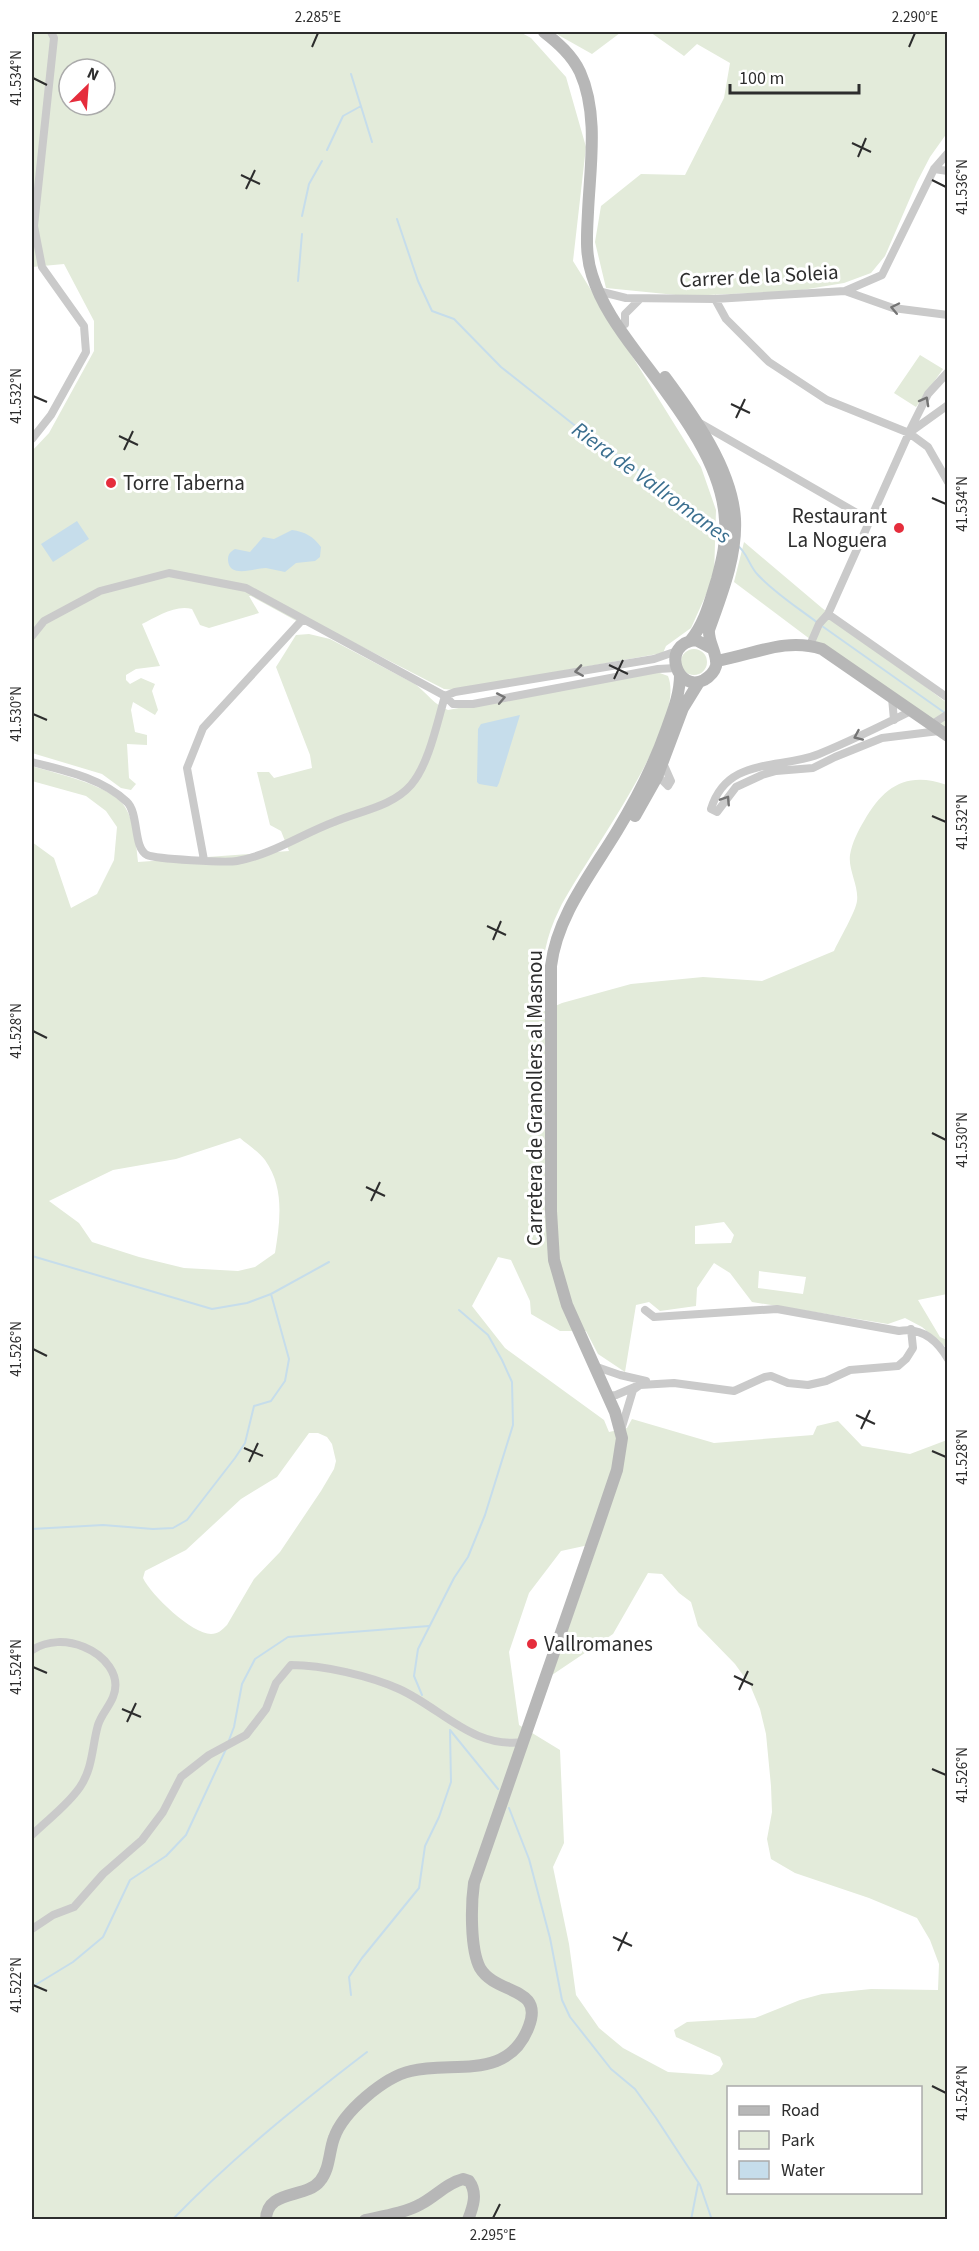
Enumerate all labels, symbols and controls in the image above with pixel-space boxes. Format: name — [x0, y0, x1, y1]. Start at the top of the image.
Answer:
text: 2.285°E — [295, 7, 341, 28]
text: 2.290°E — [892, 7, 938, 28]
text: 41.534°N — [6, 50, 27, 106]
north arrow — [57, 57, 117, 117]
scale bar — [730, 57, 859, 95]
text: N — [83, 62, 102, 87]
text: 100 m — [739, 66, 784, 91]
text: 41.536°N — [952, 159, 973, 215]
street label: Carrer de la Soleia — [679, 257, 839, 295]
one-way arrow — [890, 302, 900, 315]
text: 41.532°N — [6, 368, 27, 424]
one-way arrow — [918, 396, 929, 407]
water label: Riera de Vallromanes — [565, 414, 738, 552]
place label: Torre Taberna — [123, 468, 245, 498]
marker: Torre Taberna — [104, 476, 118, 490]
text: 41.534°N — [952, 476, 973, 532]
place label: Restaurant La Noguera — [787, 501, 887, 555]
marker: Restaurant La Noguera — [892, 521, 906, 535]
one-way arrow — [574, 664, 584, 677]
text: 41.530°N — [6, 686, 27, 742]
one-way arrow — [495, 692, 505, 705]
one-way arrow — [853, 729, 864, 741]
text: 41.532°N — [952, 794, 973, 850]
one-way arrow — [719, 796, 730, 807]
street label: Carretera de Granollers al Masnou — [520, 950, 550, 1246]
text: 41.528°N — [6, 1003, 27, 1059]
text: 41.530°N — [952, 1112, 973, 1168]
text: 41.526°N — [6, 1321, 27, 1377]
text: 41.528°N — [952, 1429, 973, 1485]
place label: Vallromanes — [544, 1629, 653, 1659]
marker: Vallromanes — [525, 1637, 539, 1651]
text: 41.524°N — [6, 1639, 27, 1695]
text: 41.526°N — [952, 1747, 973, 1803]
text: 41.522°N — [6, 1957, 27, 2013]
text: 41.524°N — [952, 2065, 973, 2121]
legend — [727, 2086, 922, 2194]
text: Road — [781, 2098, 820, 2123]
text: Park — [781, 2128, 815, 2153]
text: Water — [781, 2158, 825, 2183]
text: 2.295°E — [470, 2225, 516, 2246]

